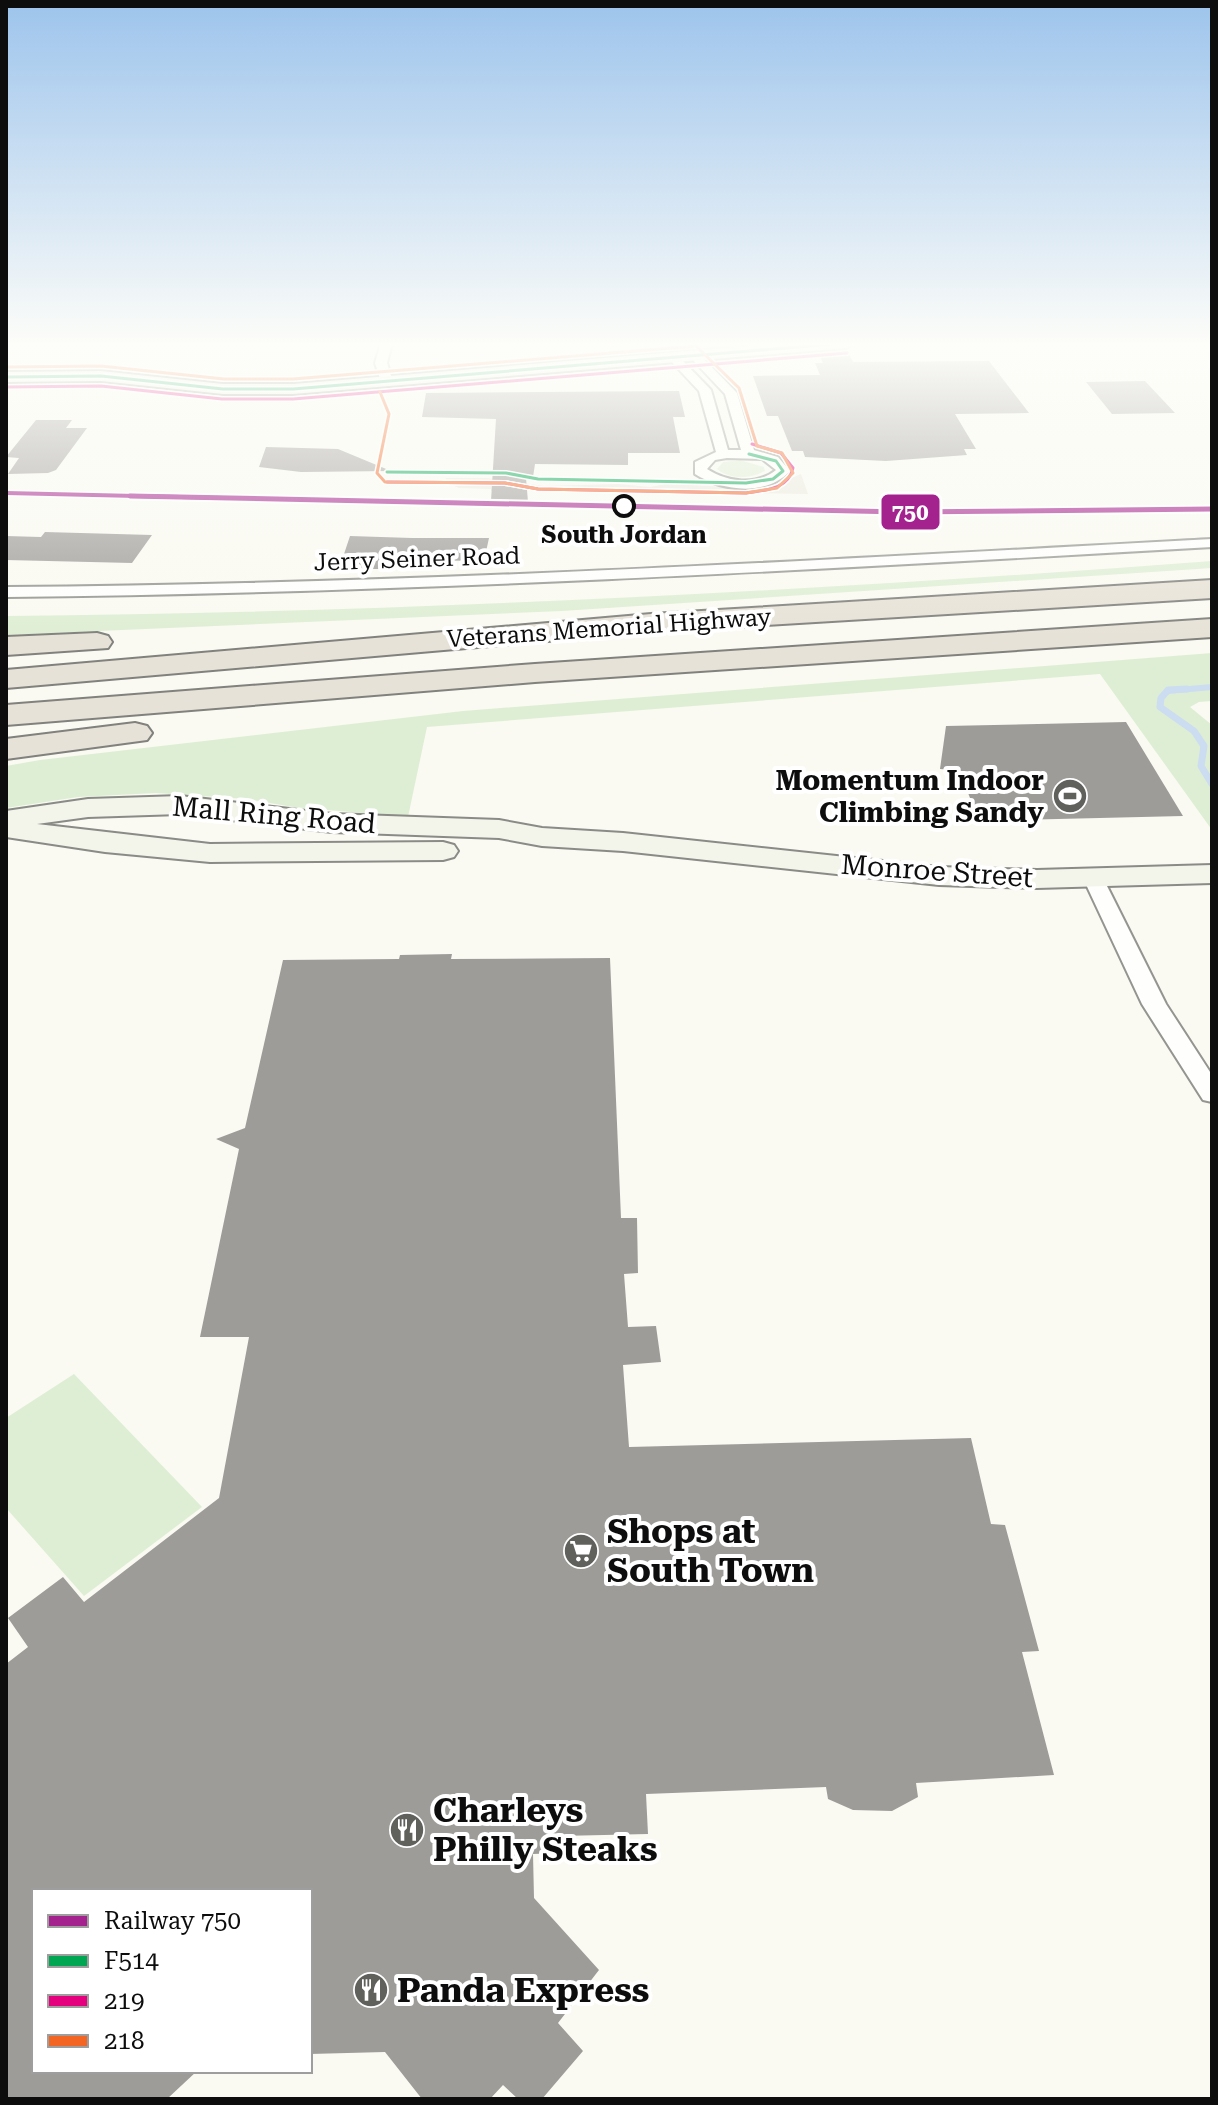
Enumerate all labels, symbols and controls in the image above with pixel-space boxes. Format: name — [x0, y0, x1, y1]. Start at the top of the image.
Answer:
line badge: 750 — [880, 493, 941, 531]
marker: South Jordan — [613, 495, 635, 517]
text: 750 — [892, 500, 928, 525]
place label: South Jordan — [541, 521, 707, 549]
street label: Jerry Seiner Road — [313, 541, 521, 577]
street label: Veterans Memorial Highway — [446, 603, 773, 653]
place label: Momentum Indoor Climbing Sandy — [775, 764, 1044, 829]
sports icon: Momentum Indoor Climbing Sandy — [1051, 777, 1089, 815]
street label: Mall Ring Road — [171, 790, 377, 840]
street label: Monroe Street — [840, 848, 1034, 894]
place label: Shops at South Town — [607, 1511, 814, 1590]
supermarket icon: Shops at South Town — [562, 1532, 600, 1570]
place label: Charleys Philly Steaks — [433, 1790, 658, 1869]
restaurant icon: Charleys Philly Steaks — [388, 1811, 426, 1849]
legend — [32, 1889, 312, 2073]
text: Railway 750 — [104, 1907, 241, 1935]
text: F514 — [104, 1947, 159, 1975]
place label: Panda Express — [397, 1970, 649, 2010]
restaurant icon: Panda Express — [352, 1971, 390, 2009]
text: 219 — [104, 1987, 144, 2015]
text: 218 — [104, 2027, 144, 2055]

